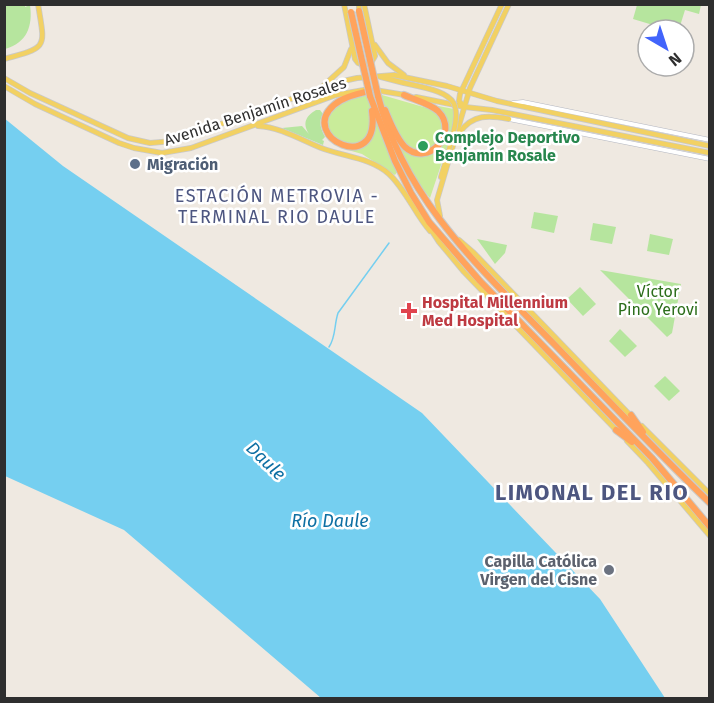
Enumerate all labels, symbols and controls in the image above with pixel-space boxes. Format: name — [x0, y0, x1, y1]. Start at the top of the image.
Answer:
north arrow — [636, 18, 696, 78]
text: N — [665, 49, 685, 70]
street label: Avenida Benjamín Rosales — [162, 73, 349, 150]
place label: Complejo Deportivo Benjamín Rosale — [435, 128, 580, 165]
marker: Complejo Deportivo Benjamín Rosale — [416, 139, 430, 153]
place label: Migración — [147, 155, 218, 174]
marker: Migración — [128, 157, 142, 171]
district label: ESTACIÓN METROVIA - TERMINAL RIO DAULE — [175, 185, 379, 228]
park label: Víctor Pino Yerovi — [618, 282, 698, 319]
place label: Hospital Millennium Med Hospital — [422, 293, 568, 330]
marker: Hospital Millennium Med Hospital — [400, 302, 418, 320]
water label: Daule — [242, 437, 290, 485]
district label: LIMONAL DEL RIO — [495, 479, 689, 506]
water label: Río Daule — [291, 510, 369, 532]
place label: Capilla Católica Virgen del Cisne — [479, 552, 597, 589]
marker: Capilla Católica Virgen del Cisne — [602, 563, 616, 577]

